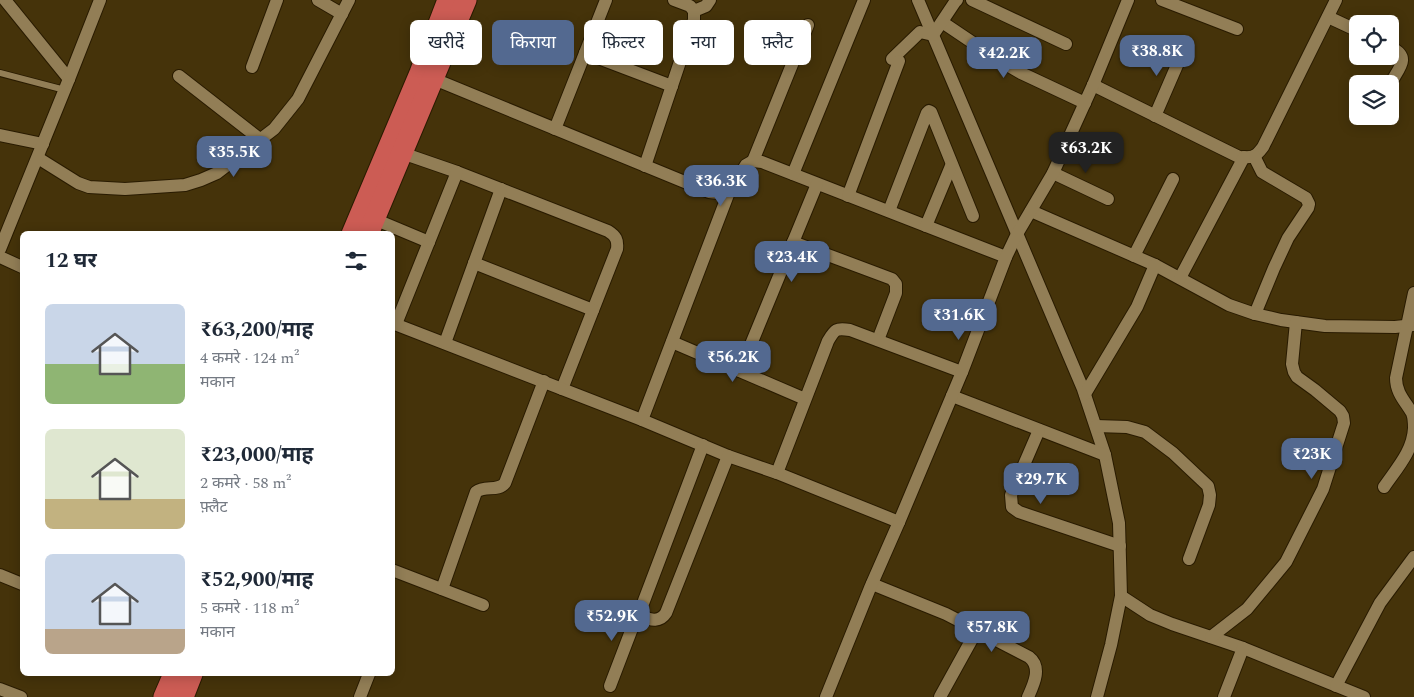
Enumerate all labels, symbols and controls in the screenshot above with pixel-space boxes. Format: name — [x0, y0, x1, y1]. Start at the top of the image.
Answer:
map controls — [1349, 15, 1399, 125]
button: locate — [1349, 15, 1399, 65]
chip: खरीदें — [410, 20, 482, 65]
chip: किराया — [492, 20, 574, 65]
chip: फ़िल्टर — [584, 20, 663, 65]
chip: नया — [673, 20, 734, 65]
chip: फ़्लैट — [744, 20, 811, 65]
pin: ₹38.8K — [1116, 34, 1198, 77]
pin: ₹42.2K — [963, 36, 1045, 79]
text: ₹38.8K — [1131, 39, 1183, 63]
text: ₹42.2K — [978, 41, 1030, 65]
button: layers — [1349, 75, 1399, 125]
pin: ₹63.2K — [1045, 132, 1127, 174]
pin: ₹35.5K — [193, 136, 275, 178]
text: ₹63.2K — [1060, 136, 1112, 160]
text: ₹35.5K — [208, 140, 260, 164]
pin: ₹36.3K — [680, 164, 762, 207]
text: ₹36.3K — [695, 169, 747, 193]
pin: ₹23.4K — [751, 240, 833, 283]
text: 12 घर — [45, 245, 97, 277]
text: ₹23.4K — [766, 245, 818, 269]
icon: filters — [342, 247, 370, 275]
pin: ₹31.6K — [918, 298, 1000, 341]
text: ₹31.6K — [933, 303, 985, 327]
text: ₹63,200/माह — [200, 314, 313, 346]
icon: home — [85, 324, 145, 384]
pin: ₹56.2K — [692, 340, 774, 383]
text: ₹56.2K — [707, 345, 759, 369]
text: 4 कमरे · 124 m² — [200, 346, 299, 370]
text: मकान — [200, 370, 235, 394]
pin: ₹23K — [1282, 438, 1342, 480]
text: ₹23,000/माह — [200, 439, 313, 471]
text: ₹23K — [1292, 442, 1332, 466]
icon: home — [85, 449, 145, 509]
pin: ₹29.7K — [1000, 462, 1082, 505]
text: ₹29.7K — [1015, 467, 1067, 491]
text: 2 कमरे · 58 m² — [200, 471, 291, 495]
text: फ़्लैट — [200, 495, 228, 519]
text: ₹52,900/माह — [200, 564, 313, 596]
icon: home — [85, 574, 145, 634]
text: 5 कमरे · 118 m² — [200, 596, 299, 620]
pin: ₹52.9K — [571, 600, 653, 642]
text: ₹52.9K — [586, 604, 638, 628]
pin: ₹57.8K — [951, 610, 1033, 653]
text: ₹57.8K — [966, 615, 1018, 639]
text: मकान — [200, 620, 235, 644]

